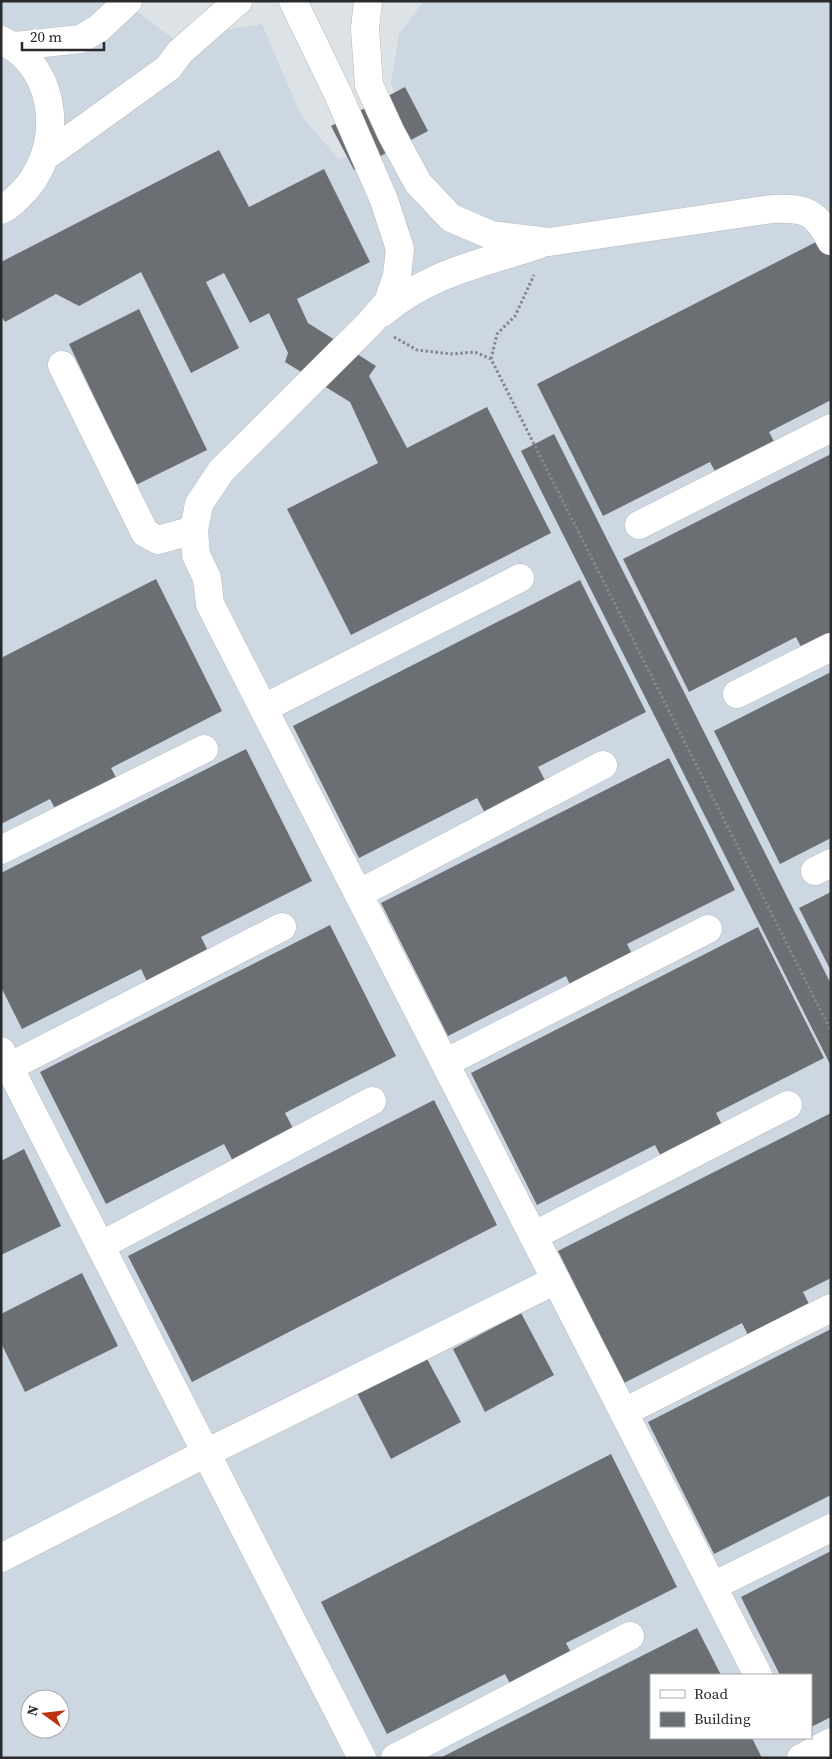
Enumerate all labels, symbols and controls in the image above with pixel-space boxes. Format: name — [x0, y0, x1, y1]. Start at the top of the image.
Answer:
scale bar — [22, 20, 105, 52]
text: 20 m — [30, 26, 62, 47]
legend — [650, 1674, 812, 1739]
text: Road — [694, 1683, 728, 1704]
north arrow — [20, 1689, 70, 1739]
text: N — [21, 1703, 43, 1718]
text: Building — [694, 1708, 751, 1729]

